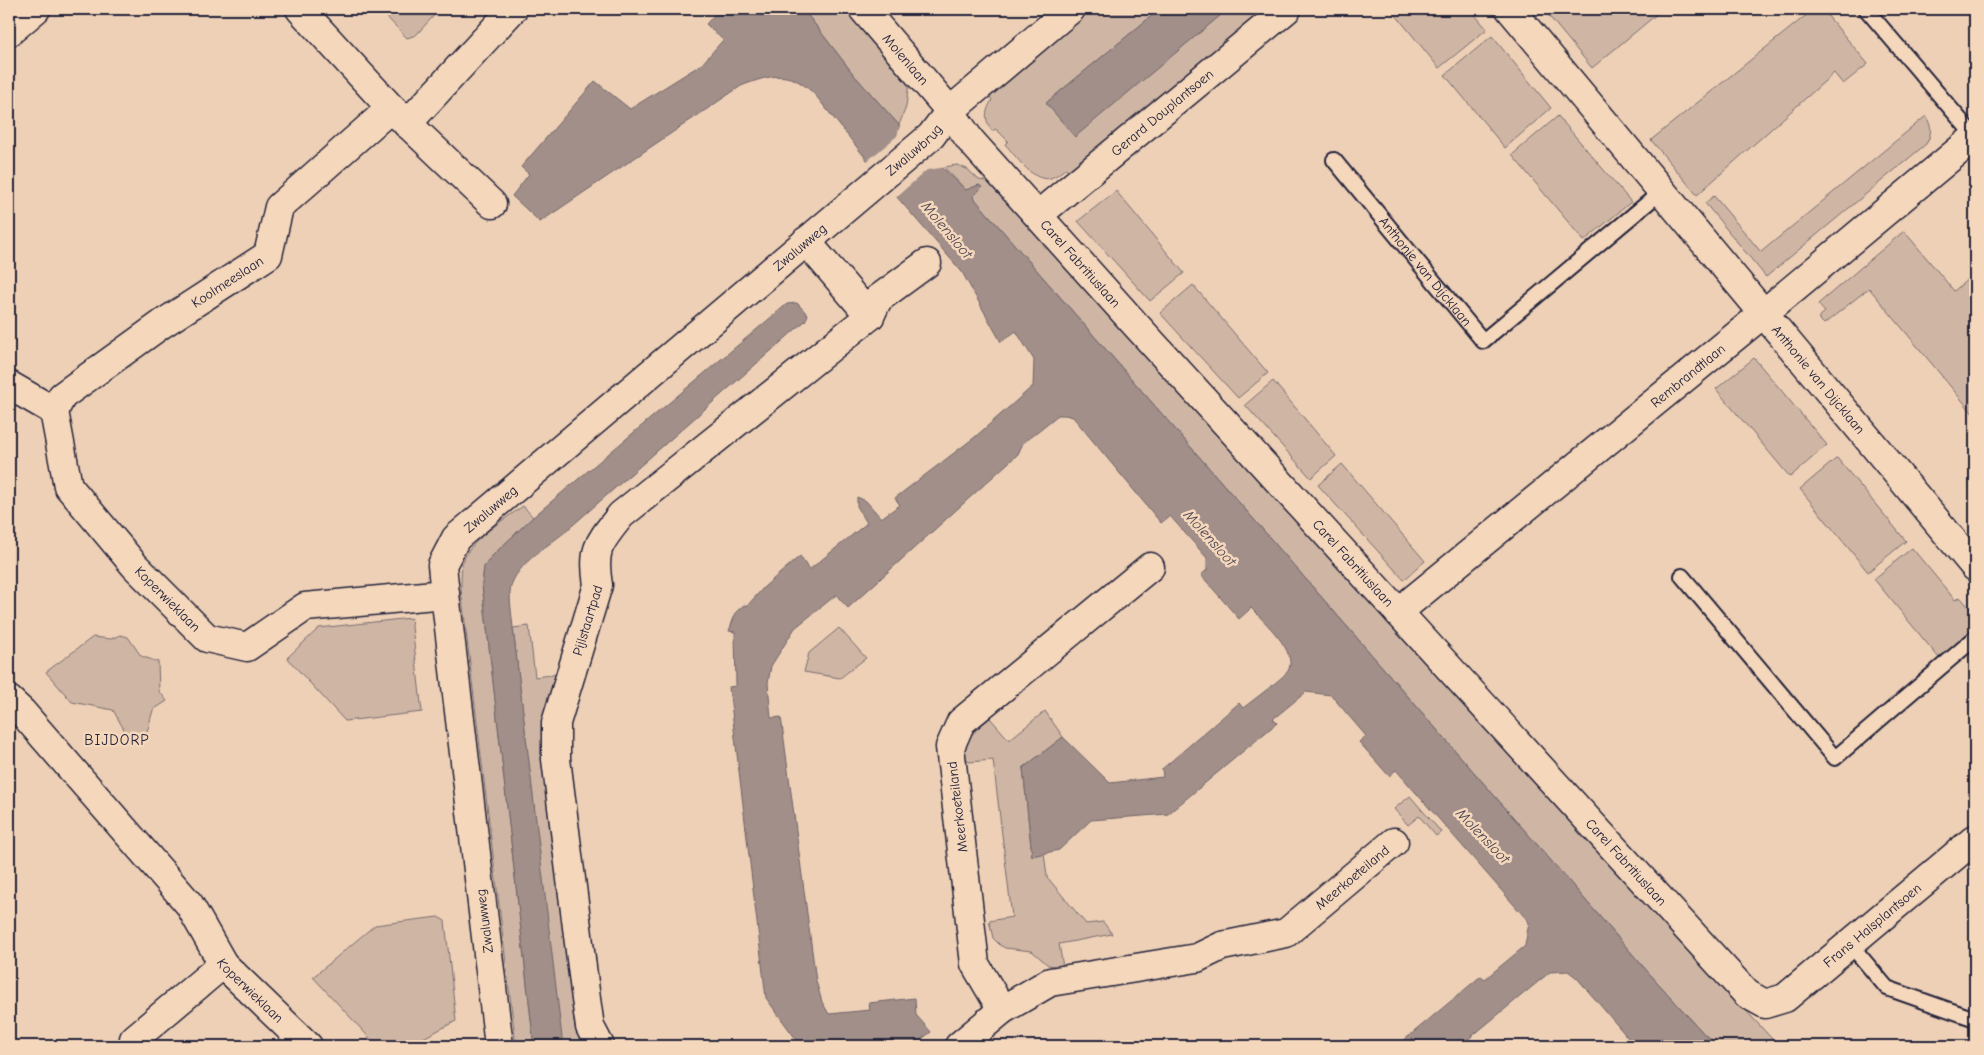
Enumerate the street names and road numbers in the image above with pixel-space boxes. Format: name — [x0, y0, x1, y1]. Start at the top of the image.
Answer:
street label: Molenlaan — [879, 30, 932, 89]
street label: Gerard Douplantsoen — [1108, 66, 1217, 160]
street label: Zwaluwbrug — [882, 121, 946, 180]
street label: Anthonie van Dijcklaan — [1375, 213, 1475, 330]
street label: Carel Fabritiuslaan — [1036, 216, 1124, 311]
street label: Zwaluwweg — [770, 220, 830, 275]
street label: Koolmeeslaan — [188, 252, 267, 312]
street label: Anthonie van Dijcklaan — [1768, 322, 1869, 438]
street label: Rembrandtlaan — [1647, 340, 1729, 411]
street label: Zwaluwweg — [461, 482, 521, 537]
street label: Carel Fabritiuslaan — [1309, 516, 1397, 610]
street label: Koperwieklaan — [131, 563, 204, 636]
street label: Pijlstaartpad — [569, 583, 607, 658]
street label: Meerkoeteiland — [943, 761, 972, 853]
street label: Carel Fabritiuslaan — [1582, 815, 1670, 909]
street label: Meerkoeteiland — [1312, 842, 1393, 914]
street label: Frans Halsplantsoen — [1820, 880, 1925, 971]
street label: Zwaluwweg — [472, 888, 497, 954]
street label: Koperwieklaan — [213, 956, 287, 1027]

